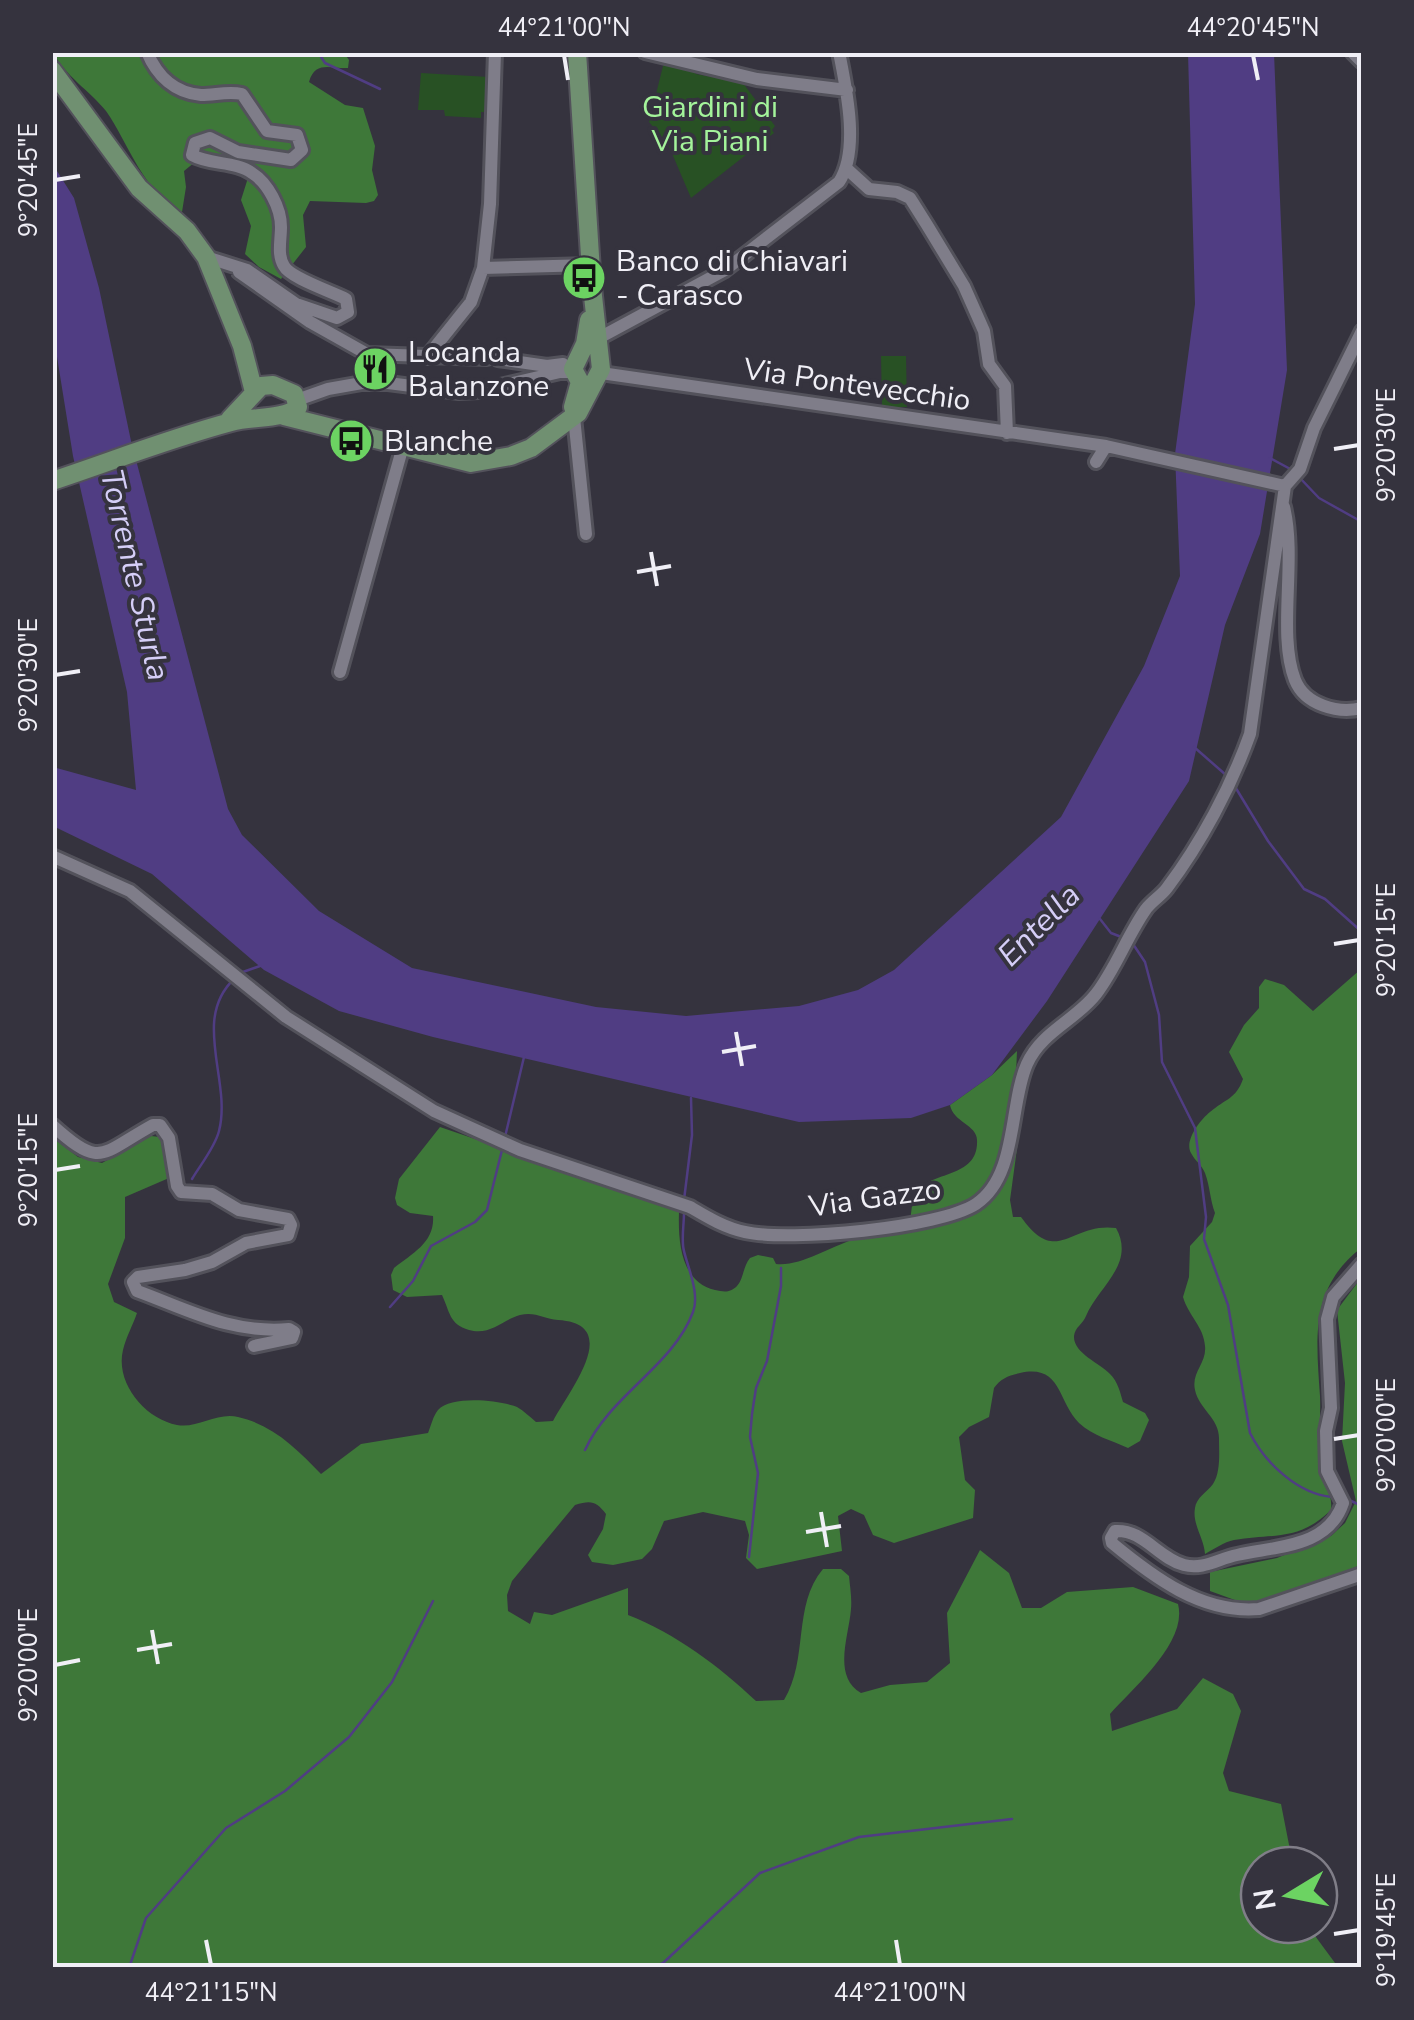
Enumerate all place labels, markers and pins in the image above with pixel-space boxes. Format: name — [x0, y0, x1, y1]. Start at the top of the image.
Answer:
place label: Banco di Chiavari - Carasco — [616, 241, 848, 316]
bus stop icon: Banco di Chiavari - Carasco — [561, 255, 607, 301]
place label: Locanda Balanzone — [408, 332, 549, 407]
restaurant icon: Locanda Balanzone — [352, 346, 398, 392]
bus stop icon: Blanche — [328, 418, 374, 464]
place label: Blanche — [384, 421, 493, 462]

